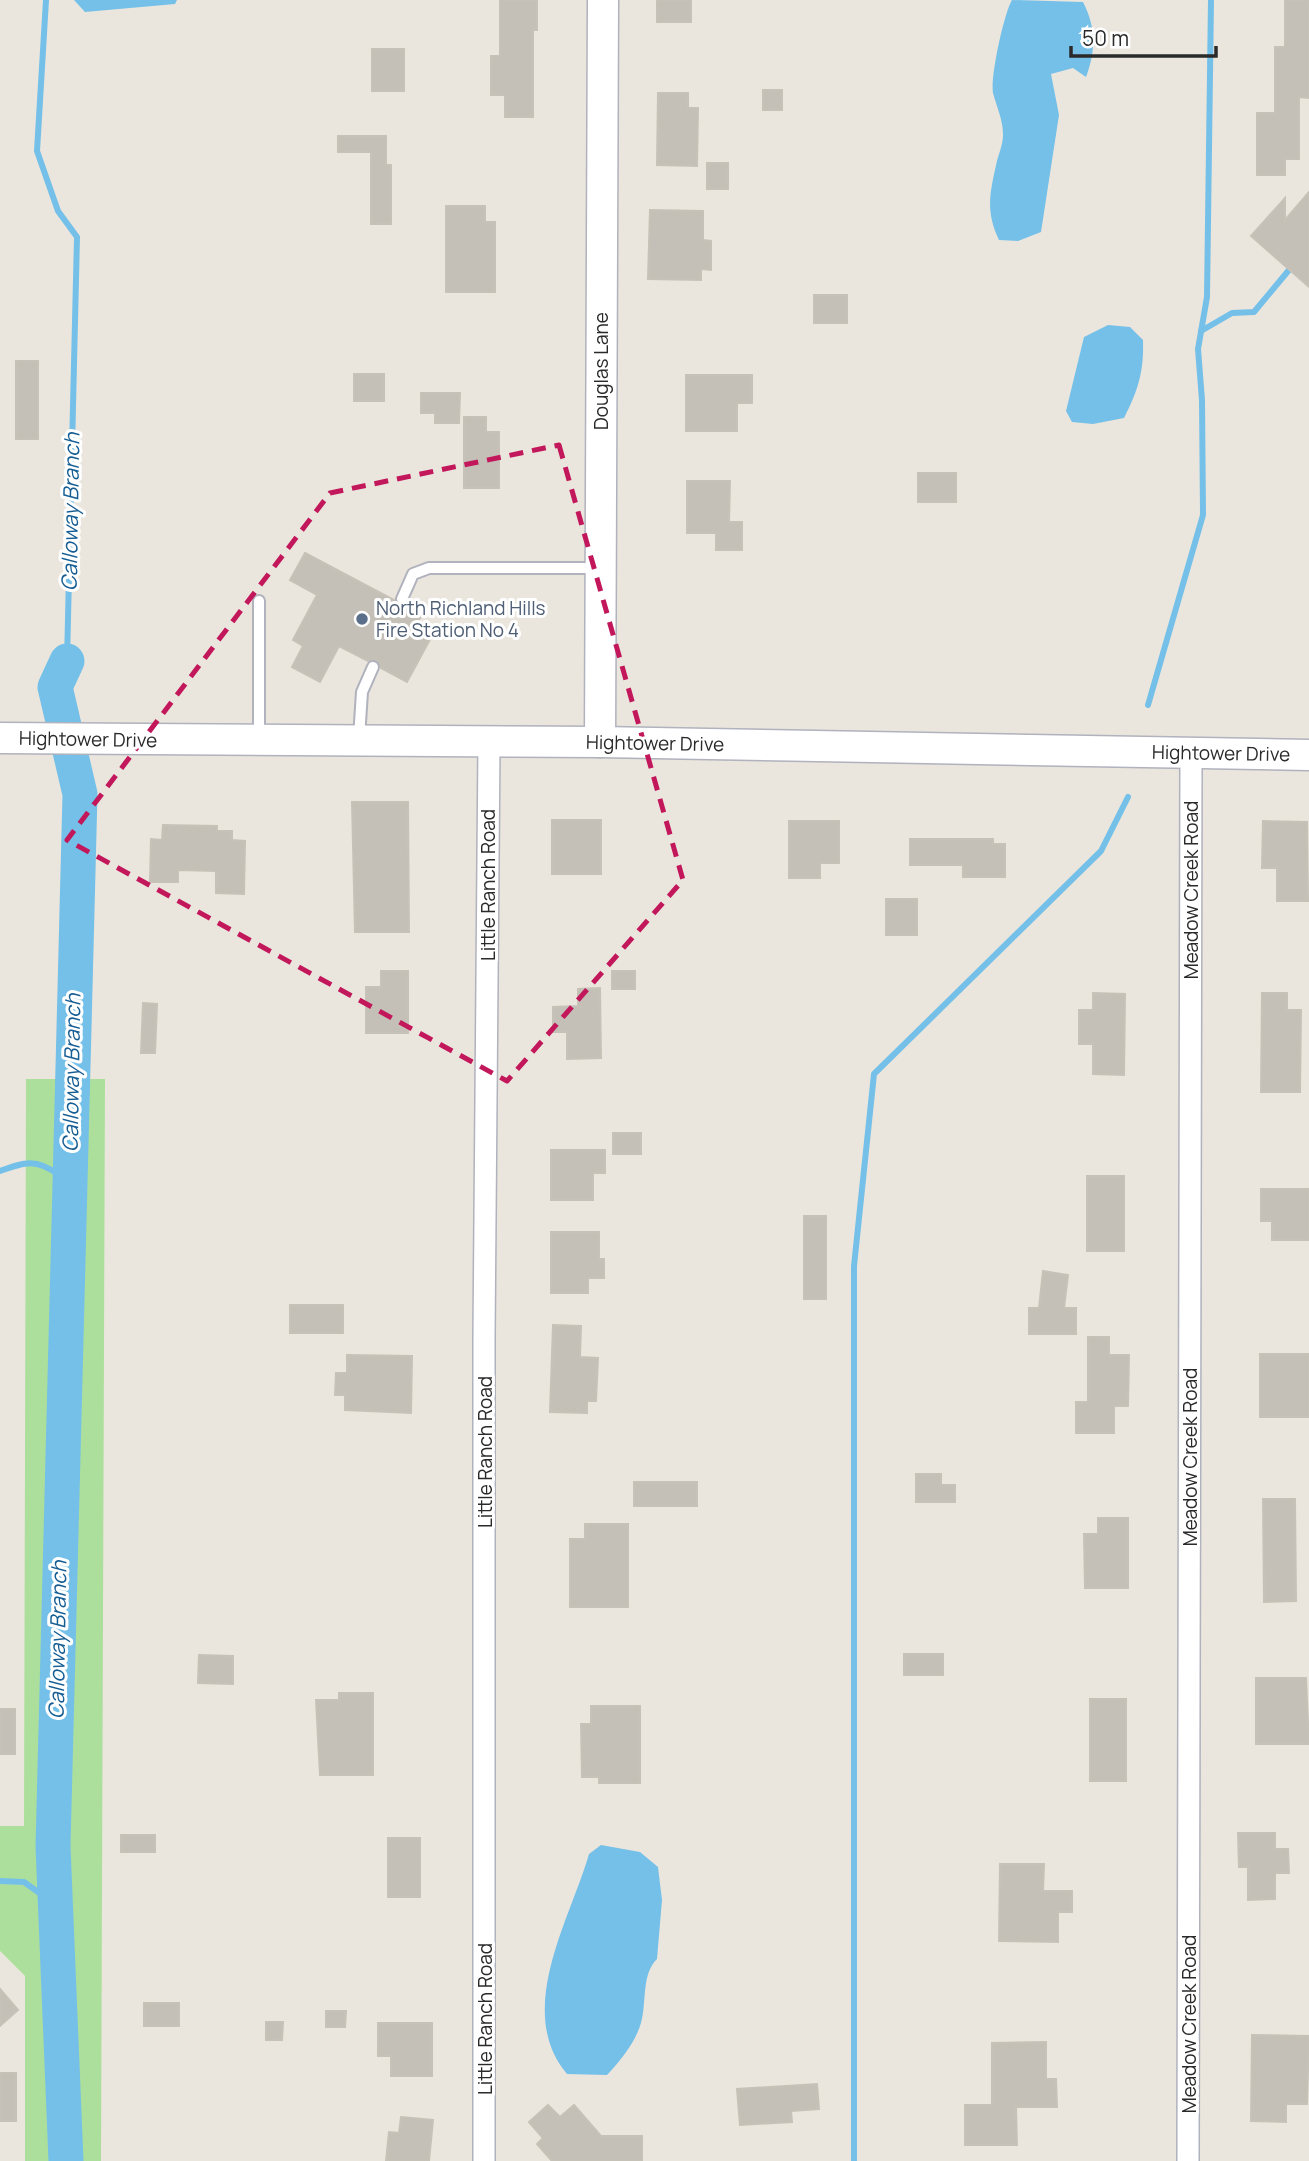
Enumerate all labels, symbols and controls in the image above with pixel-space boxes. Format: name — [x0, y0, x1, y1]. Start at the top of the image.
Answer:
scale bar — [1071, 14, 1216, 58]
text: 50 m — [1082, 24, 1129, 52]
street label: Douglas Lane — [588, 312, 614, 430]
water label: Calloway Branch — [55, 431, 85, 591]
place label: North Richland Hills Fire Station No 4 — [376, 595, 546, 643]
marker: North Richland Hills Fire Station No 4 — [354, 611, 370, 627]
street label: Hightower Drive — [19, 725, 157, 753]
street label: Hightower Drive — [586, 729, 724, 757]
street label: Hightower Drive — [1152, 739, 1290, 767]
street label: Meadow Creek Road — [1178, 801, 1204, 979]
street label: Little Ranch Road — [475, 809, 501, 961]
water label: Calloway Branch — [56, 992, 86, 1152]
street label: Meadow Creek Road — [1177, 1368, 1203, 1546]
street label: Little Ranch Road — [472, 1376, 498, 1528]
water label: Calloway Branch — [42, 1559, 72, 1719]
street label: Meadow Creek Road — [1176, 1935, 1202, 2113]
street label: Little Ranch Road — [472, 1943, 498, 2095]

